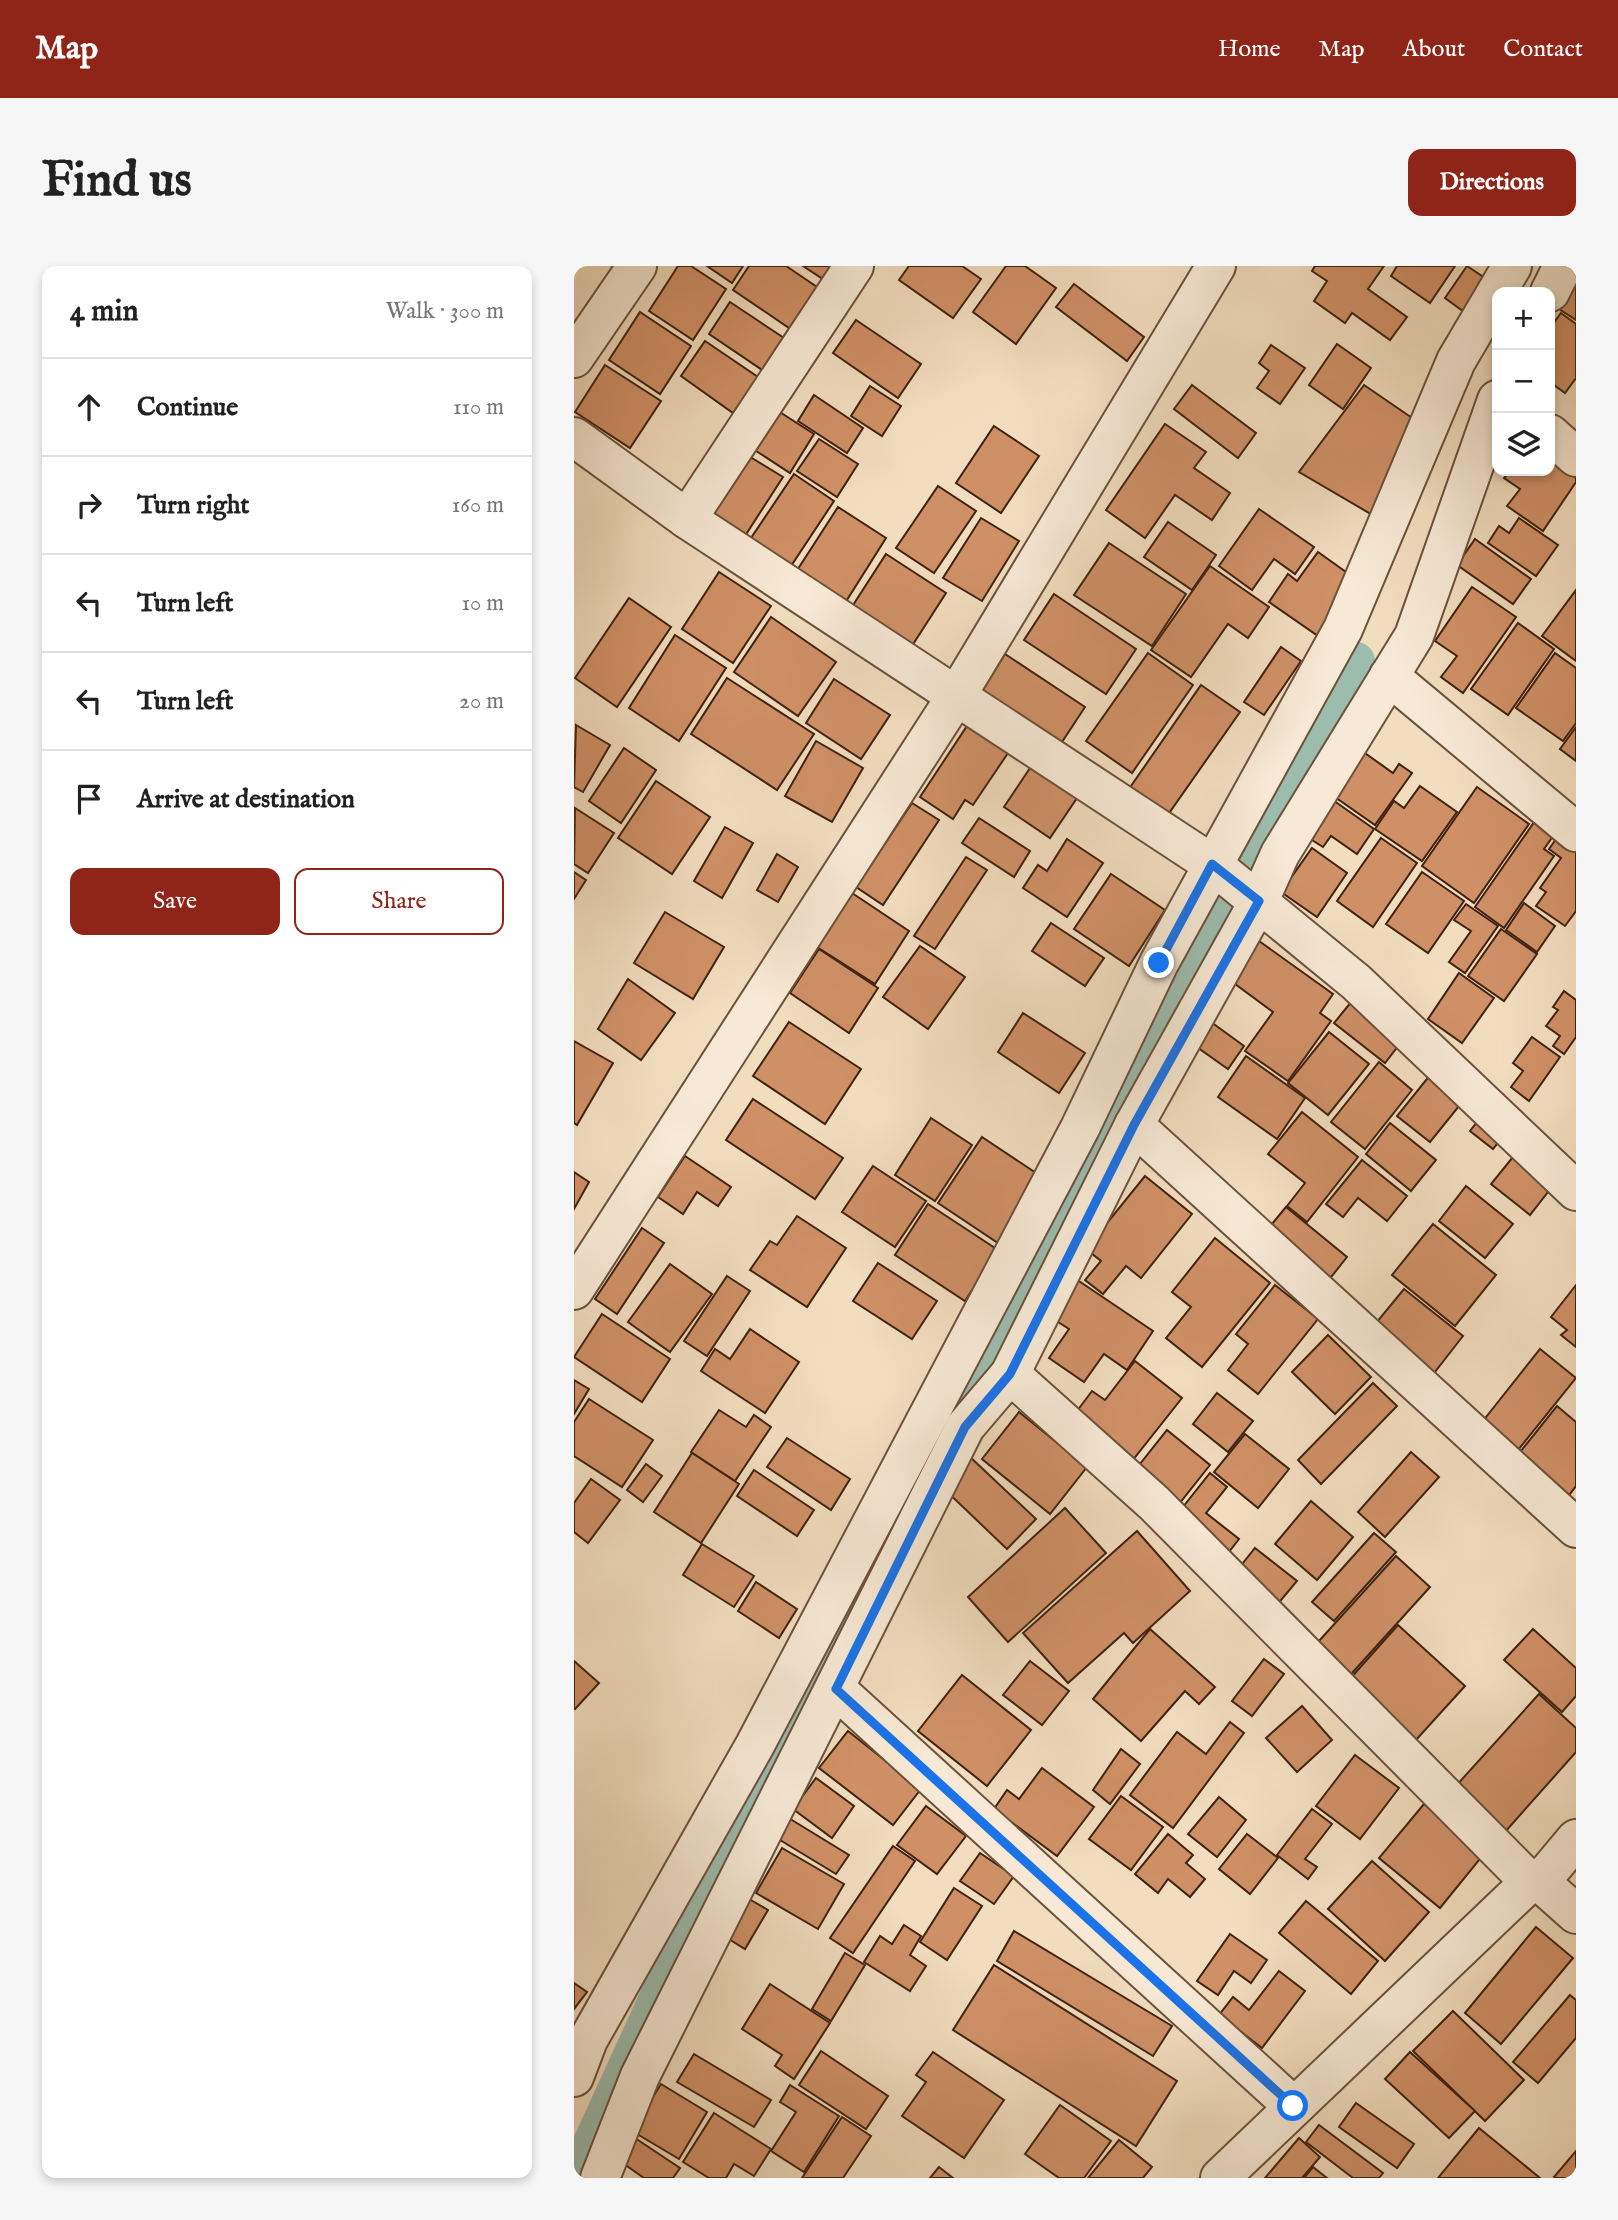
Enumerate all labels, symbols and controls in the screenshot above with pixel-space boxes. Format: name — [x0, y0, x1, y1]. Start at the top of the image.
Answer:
text: Map — [35, 28, 98, 70]
text: Home — [1218, 34, 1281, 65]
text: Map — [1319, 34, 1365, 65]
text: About — [1403, 34, 1465, 65]
text: Contact — [1503, 34, 1583, 65]
button: Directions — [1408, 149, 1576, 216]
text: Find us — [42, 151, 192, 213]
map controls — [1492, 287, 1555, 476]
button: + — [1492, 287, 1555, 350]
text: 4 min — [70, 293, 138, 331]
text: Walk · 300 m — [386, 297, 504, 326]
button: − — [1492, 350, 1555, 413]
icon: ahead — [70, 388, 108, 426]
text: Continue — [137, 391, 238, 424]
text: 110 m — [453, 393, 504, 422]
button: layers — [1492, 413, 1555, 476]
icon: right — [70, 486, 108, 524]
text: Turn right — [137, 489, 250, 522]
text: 160 m — [452, 491, 504, 520]
icon: left — [70, 584, 108, 622]
text: Turn left — [137, 587, 234, 620]
text: 10 m — [461, 589, 504, 618]
icon: left — [70, 682, 108, 720]
text: Turn left — [137, 685, 234, 718]
text: 20 m — [459, 687, 504, 716]
icon: arrive — [70, 780, 108, 818]
text: Arrive at destination — [137, 783, 355, 816]
button: Save — [70, 868, 280, 935]
button: Share — [294, 868, 504, 935]
route end — [1143, 947, 1174, 978]
route start — [1277, 2090, 1308, 2121]

